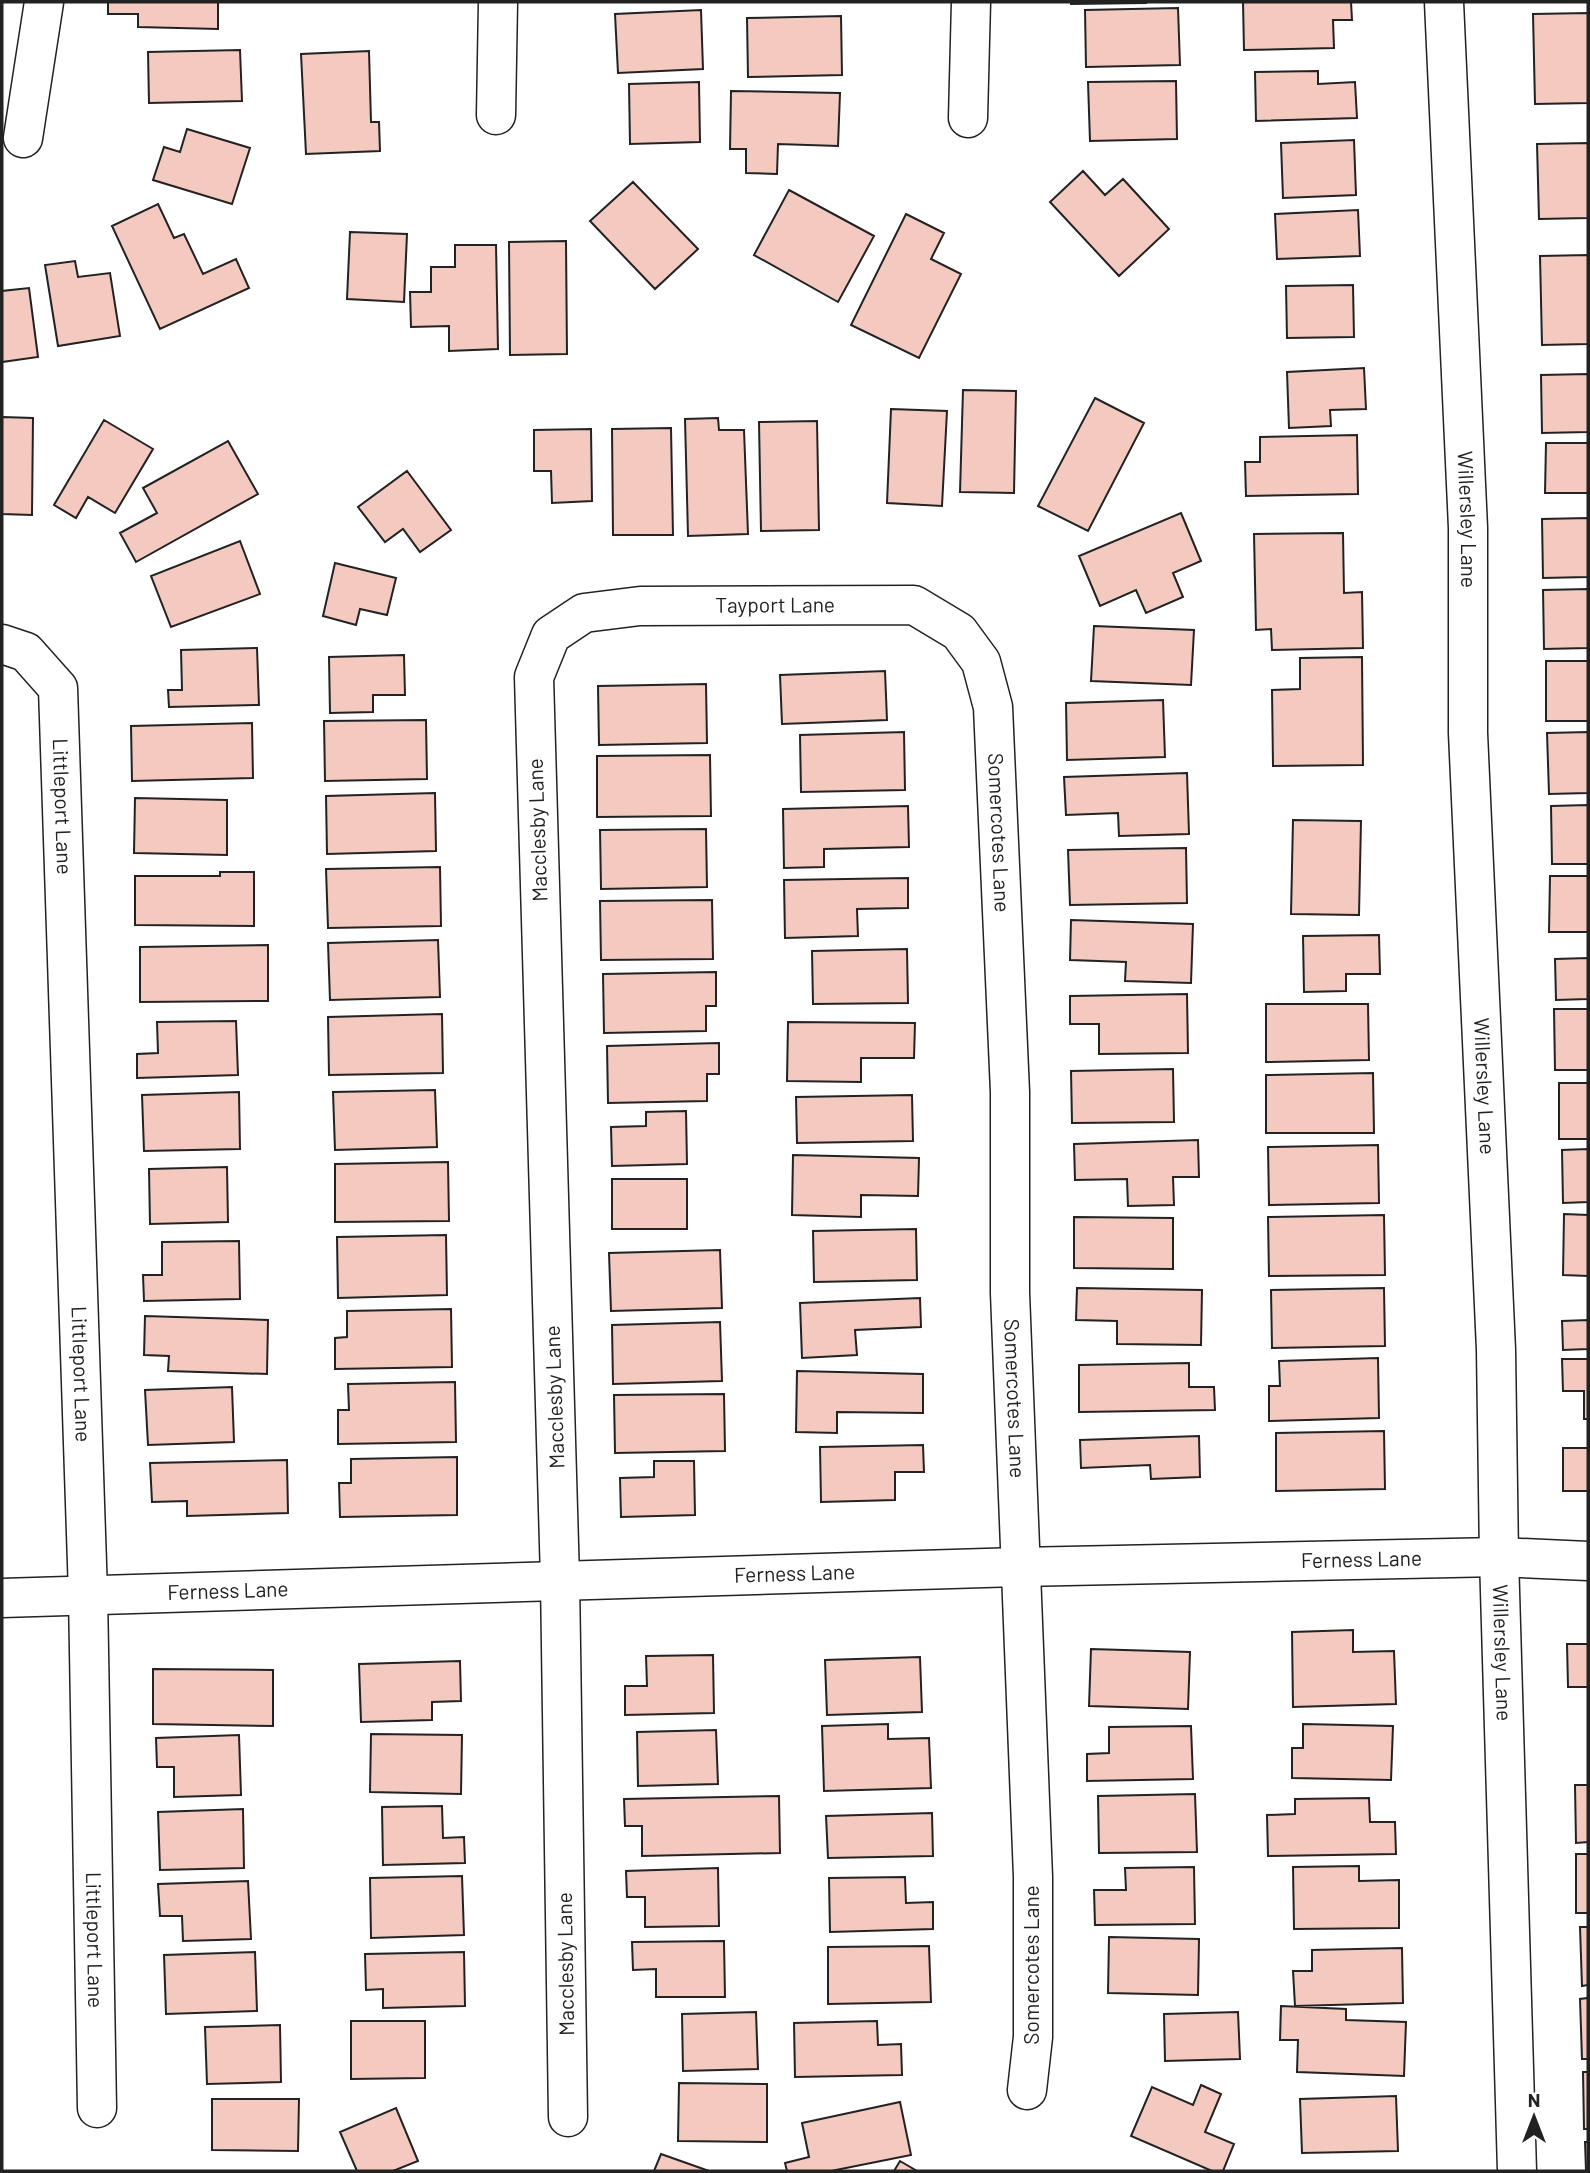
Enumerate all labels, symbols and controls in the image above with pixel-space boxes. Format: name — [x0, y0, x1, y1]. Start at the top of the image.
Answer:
street label: Willersley Lane — [1453, 450, 1482, 588]
street label: Tayport Lane — [715, 591, 835, 617]
street label: Littleport Lane — [49, 738, 78, 875]
street label: Somercotes Lane — [984, 752, 1016, 913]
street label: Macclesby Lane — [522, 758, 551, 902]
street label: Willersley Lane — [1470, 1017, 1501, 1155]
street label: Littleport Lane — [67, 1306, 97, 1443]
street label: Somercotes Lane — [1000, 1318, 1031, 1479]
street label: Macclesby Lane — [539, 1325, 568, 1469]
street label: Ferness Lane — [1301, 1545, 1422, 1572]
street label: Ferness Lane — [734, 1558, 856, 1587]
street label: Ferness Lane — [167, 1575, 289, 1604]
street label: Willersley Lane — [1489, 1584, 1518, 1722]
street label: Littleport Lane — [82, 1872, 109, 2008]
street label: Somercotes Lane — [1018, 1885, 1043, 2045]
street label: Macclesby Lane — [551, 1892, 578, 2036]
north arrow — [1499, 2082, 1569, 2152]
text: N — [1528, 2088, 1540, 2111]

